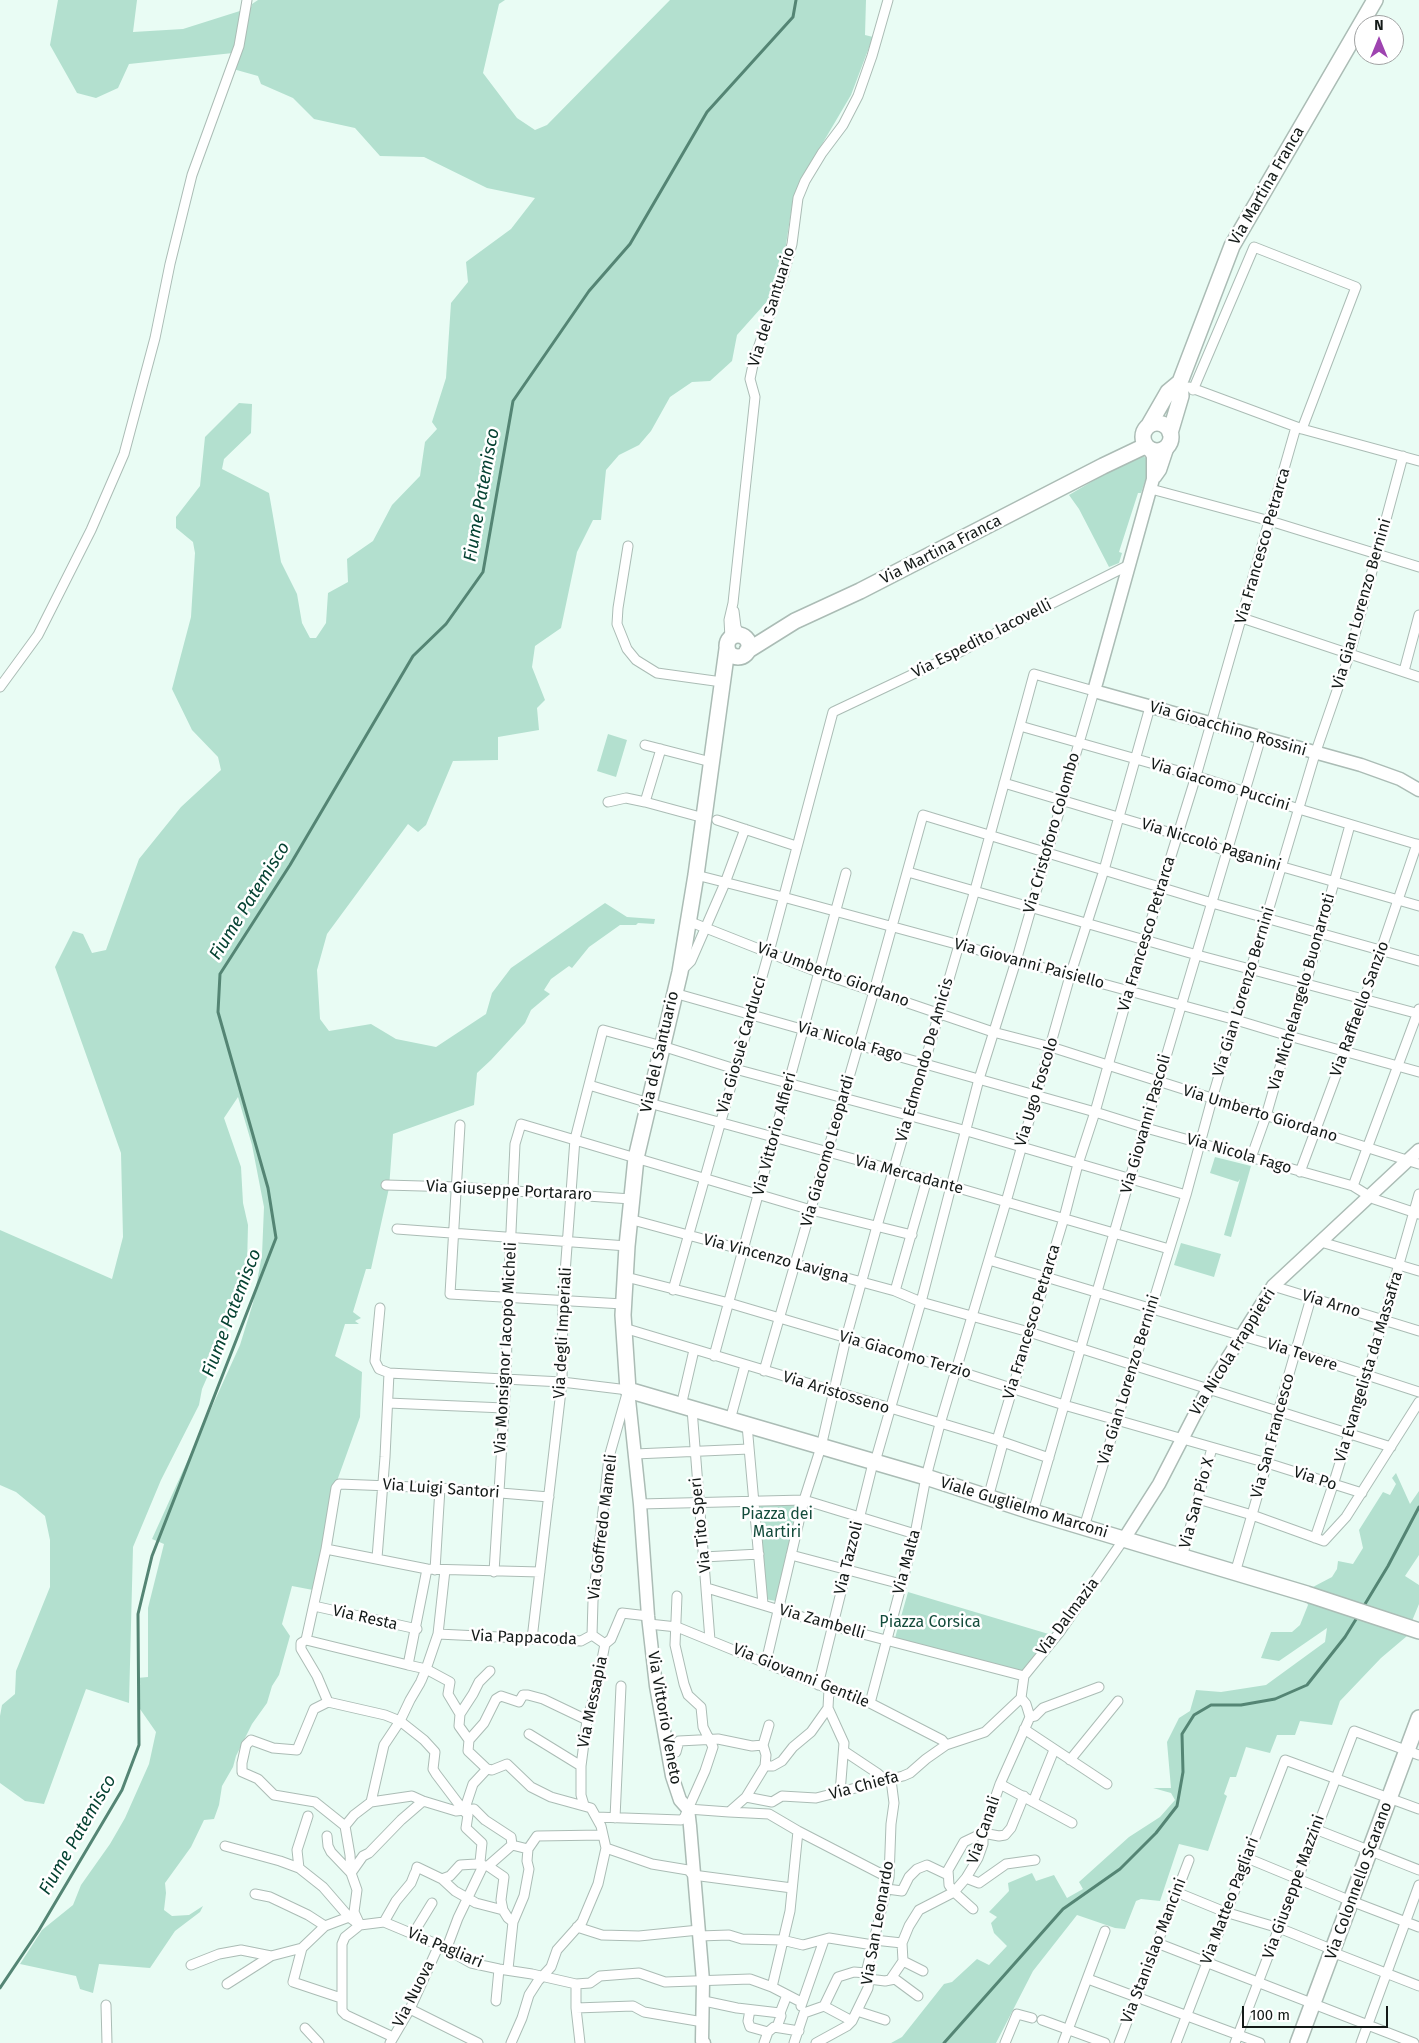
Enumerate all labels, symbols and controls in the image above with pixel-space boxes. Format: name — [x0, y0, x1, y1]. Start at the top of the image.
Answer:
north arrow — [1354, 15, 1404, 65]
text: N — [1374, 17, 1384, 34]
street label: Via Martina Franca — [1225, 123, 1309, 249]
street label: Via del Santuario — [745, 245, 799, 369]
water label: Fiume Patemisco — [460, 427, 504, 563]
street label: Via Francesco Petrarca — [1232, 466, 1294, 626]
street label: Via Martina Franca — [877, 511, 1005, 589]
street label: Via Gian Lorenzo Bernini — [1328, 516, 1396, 692]
street label: Via Espedito Iacovelli — [909, 595, 1055, 683]
street label: Via Gioacchino Rossini — [1147, 697, 1309, 761]
street label: Via Cristoforo Colombo — [1020, 750, 1084, 916]
street label: Via Giacomo Puccini — [1148, 755, 1292, 815]
street label: Via Niccolò Paganini — [1139, 815, 1283, 875]
water label: Fiume Patemisco — [205, 838, 295, 964]
street label: Via Francesco Petrarca — [1114, 854, 1180, 1014]
street label: Via Michelangelo Buonarroti — [1265, 891, 1339, 1093]
street label: Via Gian Lorenzo Bernini — [1209, 905, 1279, 1079]
street label: Via Giovanni Paisiello — [952, 935, 1106, 993]
street label: Via Umberto Giordano — [754, 938, 912, 1012]
street label: Via Raffaello Sanzio — [1327, 939, 1393, 1079]
street label: Via Giosuè Carducci — [713, 974, 771, 1116]
street label: Via Edmondo De Amicis — [892, 976, 958, 1144]
street label: Via del Santuario — [637, 989, 683, 1115]
street label: Via Nicola Fago — [795, 1018, 905, 1066]
street label: Via Ugo Foscolo — [1011, 1035, 1063, 1149]
street label: Via Giovanni Pascoli — [1117, 1052, 1175, 1196]
street label: Via Vittorio Alfieri — [749, 1070, 801, 1198]
street label: Via Giacomo Leopardi — [797, 1073, 859, 1229]
street label: Via Umberto Giordano — [1180, 1081, 1340, 1147]
street label: Via Nicola Fago — [1184, 1130, 1294, 1178]
street label: Via Mercadante — [853, 1151, 965, 1199]
street label: Via Giuseppe Portararo — [425, 1177, 593, 1205]
street label: Via Vincenzo Lavigna — [701, 1230, 851, 1288]
street label: Via Monsignor Iacopo Micheli — [491, 1242, 521, 1454]
street label: Via Francesco Petrarca — [999, 1242, 1065, 1402]
water label: Fiume Patemisco — [198, 1246, 266, 1380]
street label: Via degli Imperiali — [550, 1267, 576, 1399]
street label: Via Evangelista da Massafra — [1331, 1269, 1407, 1465]
street label: Via Nicola Frappietri — [1186, 1285, 1280, 1419]
street label: Via Arno — [1299, 1286, 1363, 1322]
street label: Via Gian Lorenzo Bernini — [1094, 1293, 1164, 1467]
street label: Via Giacomo Terzio — [837, 1327, 973, 1383]
street label: Via Tevere — [1264, 1335, 1340, 1375]
street label: Via Aristosseno — [780, 1368, 892, 1418]
street label: Via San Francesco — [1247, 1371, 1299, 1501]
street label: Via Goffredo Mameli — [585, 1453, 621, 1601]
street label: Via San Pio X — [1176, 1455, 1218, 1551]
street label: Via Po — [1291, 1463, 1339, 1495]
street label: Viale Guglielmo Marconi — [938, 1473, 1110, 1543]
street label: Via Luigi Santori — [382, 1475, 500, 1503]
street label: Via Tito Speri — [686, 1476, 716, 1574]
park label: Piazza dei Martiri — [741, 1505, 813, 1543]
street label: Via Tazzoli — [831, 1519, 867, 1597]
street label: Via Malta — [889, 1527, 925, 1597]
street label: Via Dalmazia — [1033, 1574, 1103, 1660]
street label: Via Resta — [331, 1601, 399, 1635]
street label: Via Zambelli — [777, 1601, 867, 1643]
park label: Piazza Corsica — [879, 1613, 981, 1633]
street label: Via Pappacoda — [471, 1627, 577, 1649]
street label: Via Giovanni Gentile — [730, 1640, 872, 1712]
street label: Via Vittorio Veneto — [643, 1650, 685, 1786]
street label: Via Messapia — [574, 1654, 612, 1750]
street label: Via Chiefa — [827, 1767, 901, 1805]
water label: Fiume Patemisco — [35, 1771, 121, 1899]
street label: Via Canali — [963, 1793, 1005, 1867]
street label: Via Colonnello Scarano — [1321, 1799, 1397, 1963]
street label: Via Giuseppe Mazzini — [1259, 1812, 1329, 1962]
street label: Via Matteo Pagliari — [1197, 1835, 1263, 1967]
street label: Via San Leonardo — [858, 1859, 898, 1987]
street label: Via Stanislao Mancini — [1117, 1876, 1191, 2026]
street label: Via Pagliari — [404, 1923, 486, 1973]
street label: Via Nuova — [389, 1957, 439, 2031]
scale bar — [1244, 1996, 1390, 2028]
text: 100 m — [1250, 2006, 1290, 2024]

